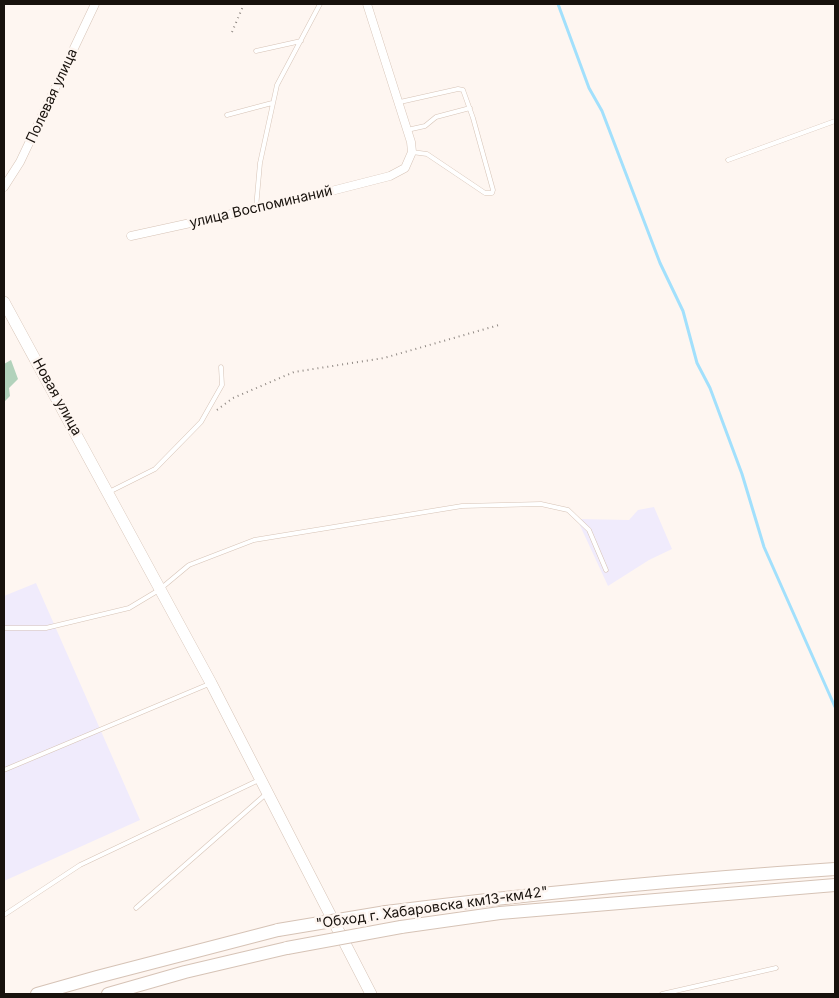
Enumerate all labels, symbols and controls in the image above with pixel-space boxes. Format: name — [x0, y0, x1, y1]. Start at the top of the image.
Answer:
street label: Полевая улица — [23, 46, 81, 146]
street label: улица Воспоминаний — [188, 182, 334, 232]
street label: Новая улица — [29, 355, 85, 439]
street label: "Обход г. Хабаровска км13-км42" — [315, 883, 549, 933]

